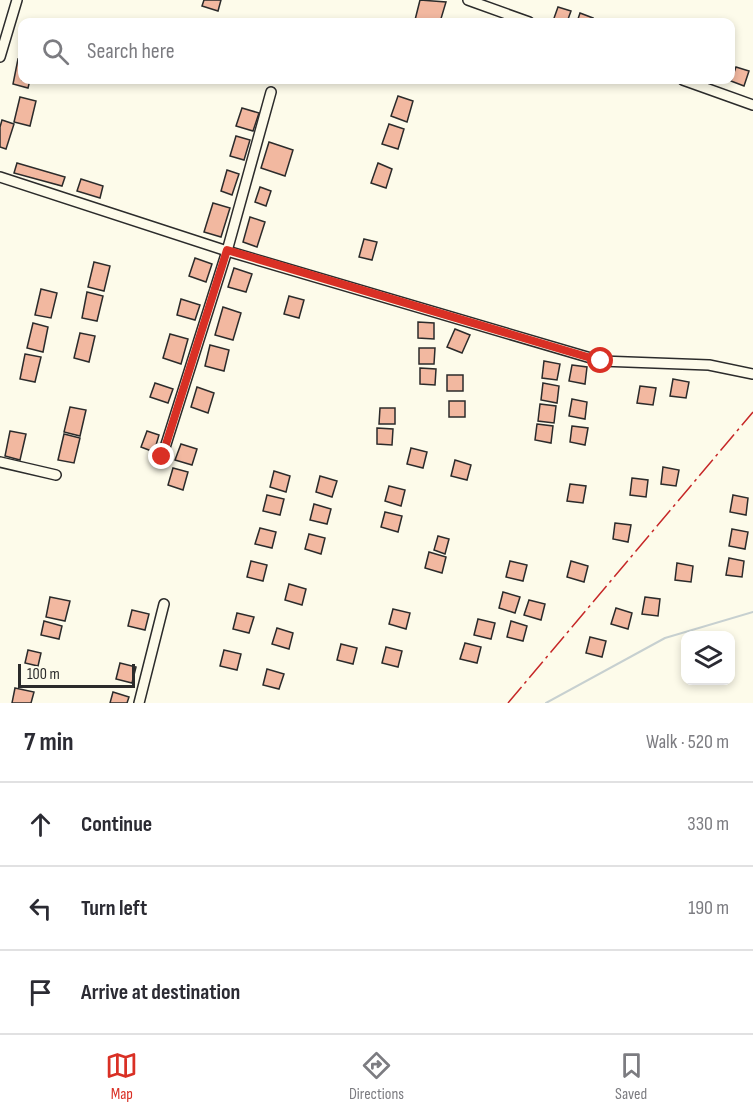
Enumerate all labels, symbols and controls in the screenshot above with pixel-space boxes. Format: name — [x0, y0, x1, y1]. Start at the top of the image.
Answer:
search box — [18, 18, 735, 84]
icon: search — [39, 35, 72, 68]
text: Search here — [87, 38, 174, 65]
route start — [587, 347, 613, 373]
route end — [148, 443, 174, 469]
map controls — [681, 631, 735, 685]
button: layers — [681, 631, 735, 685]
scale bar — [18, 661, 135, 688]
text: 100 m — [27, 665, 60, 684]
text: 7 min — [24, 727, 73, 758]
text: Walk · 520 m — [646, 730, 729, 754]
icon: ahead — [24, 808, 57, 841]
text: Continue — [81, 811, 152, 838]
text: 330 m — [687, 812, 729, 836]
icon: left — [24, 892, 57, 925]
text: Turn left — [81, 895, 147, 922]
text: 190 m — [688, 896, 729, 920]
icon: arrive — [24, 976, 57, 1009]
text: Arrive at destination — [81, 979, 240, 1006]
tab: Map — [105, 1049, 138, 1104]
tab: Directions — [349, 1049, 404, 1104]
tab: Saved — [615, 1049, 648, 1104]

